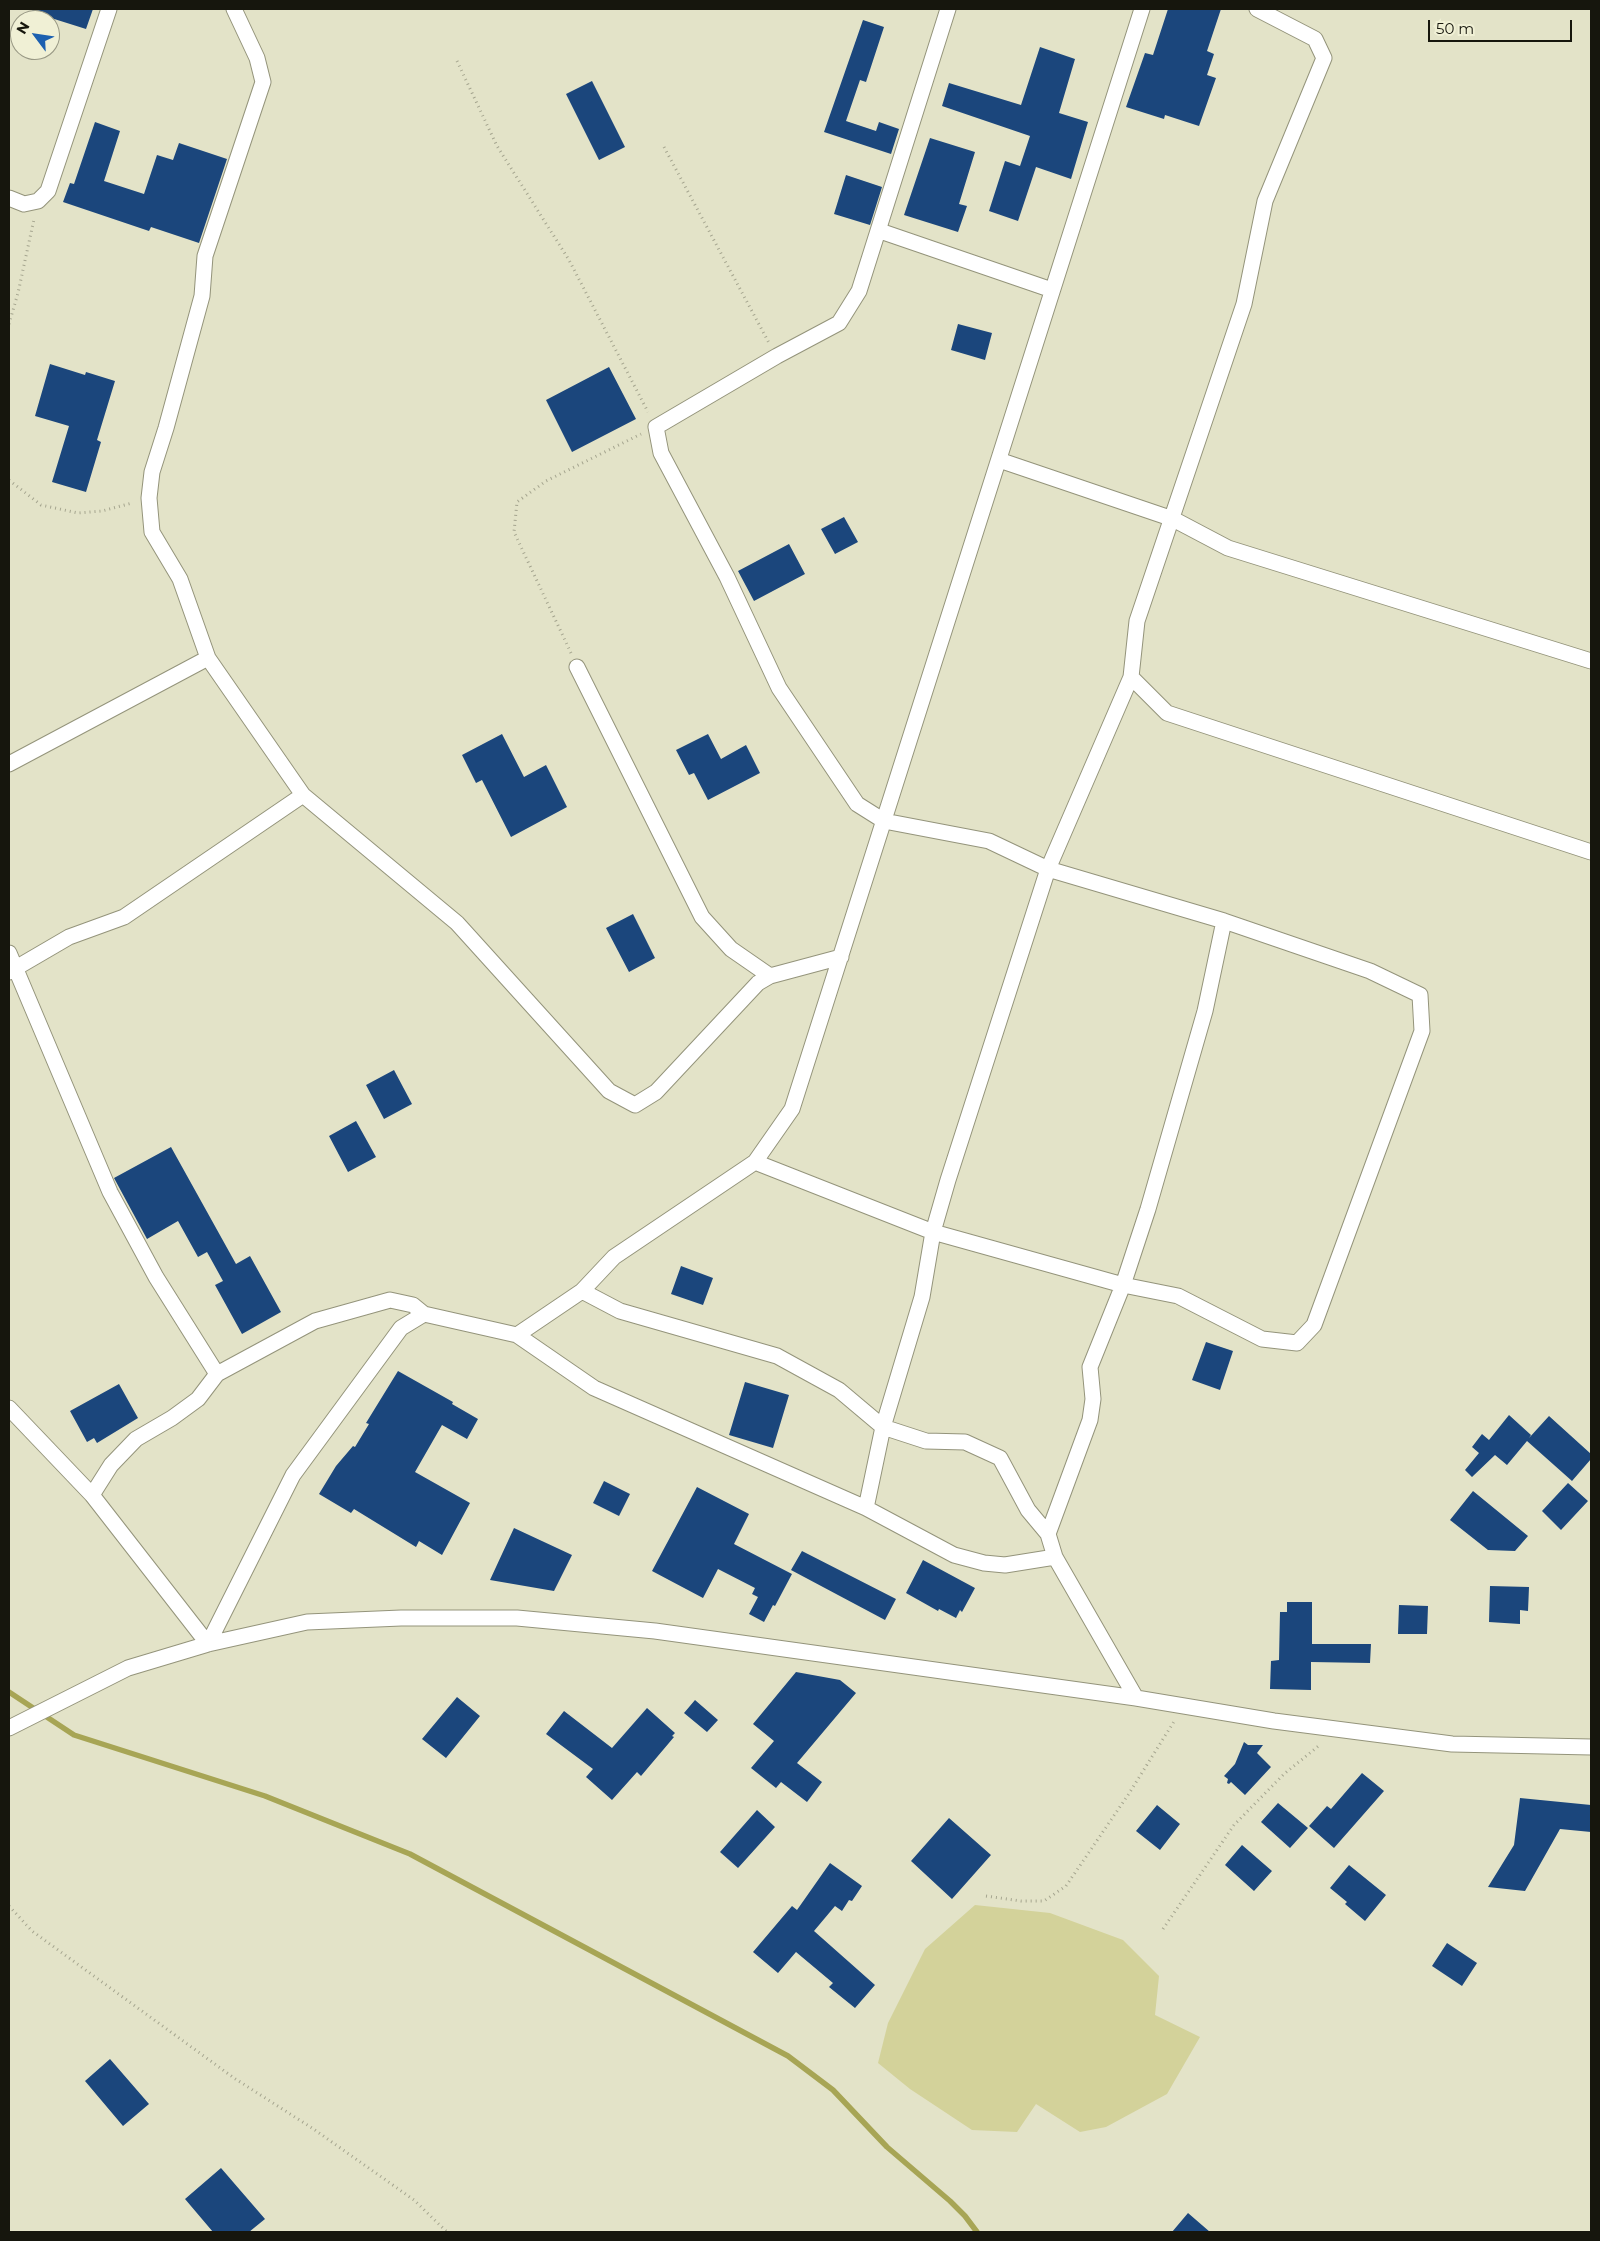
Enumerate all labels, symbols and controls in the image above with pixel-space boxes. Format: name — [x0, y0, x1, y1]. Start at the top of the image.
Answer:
north arrow — [10, 10, 60, 60]
scale bar — [1430, 10, 1574, 42]
text: N — [12, 18, 34, 37]
text: 50 m — [1436, 19, 1474, 38]

